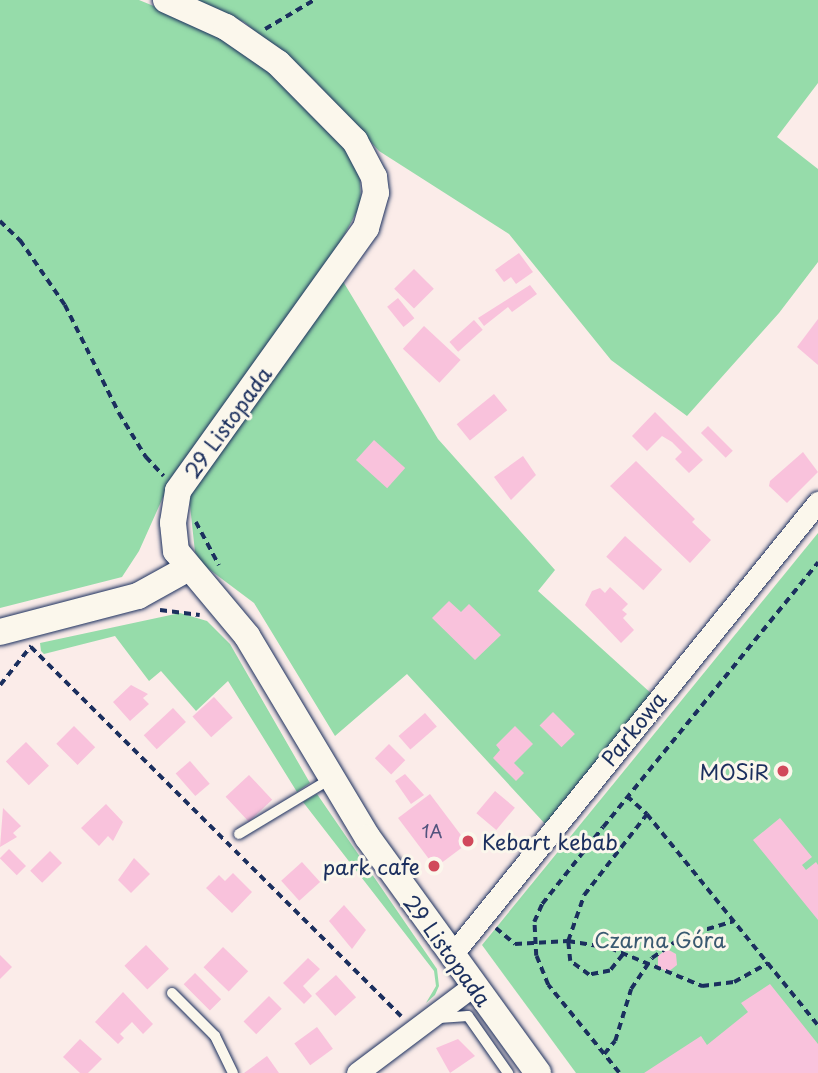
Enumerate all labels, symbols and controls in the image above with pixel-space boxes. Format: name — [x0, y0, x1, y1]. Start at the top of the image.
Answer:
street label: 29 Listopada — [178, 362, 276, 482]
street label: Parkowa — [595, 686, 671, 770]
place label: MOSiR — [700, 758, 769, 784]
marker: MOSiR — [775, 763, 791, 779]
house number: 1A — [421, 820, 443, 842]
place label: Kebart kebab — [482, 828, 615, 854]
marker: Kebart kebab — [460, 833, 476, 849]
place label: park cafe — [323, 853, 420, 879]
marker: park cafe — [426, 858, 442, 874]
street label: 29 Listopada — [399, 890, 497, 1010]
park label: Czarna Góra — [594, 926, 726, 952]

